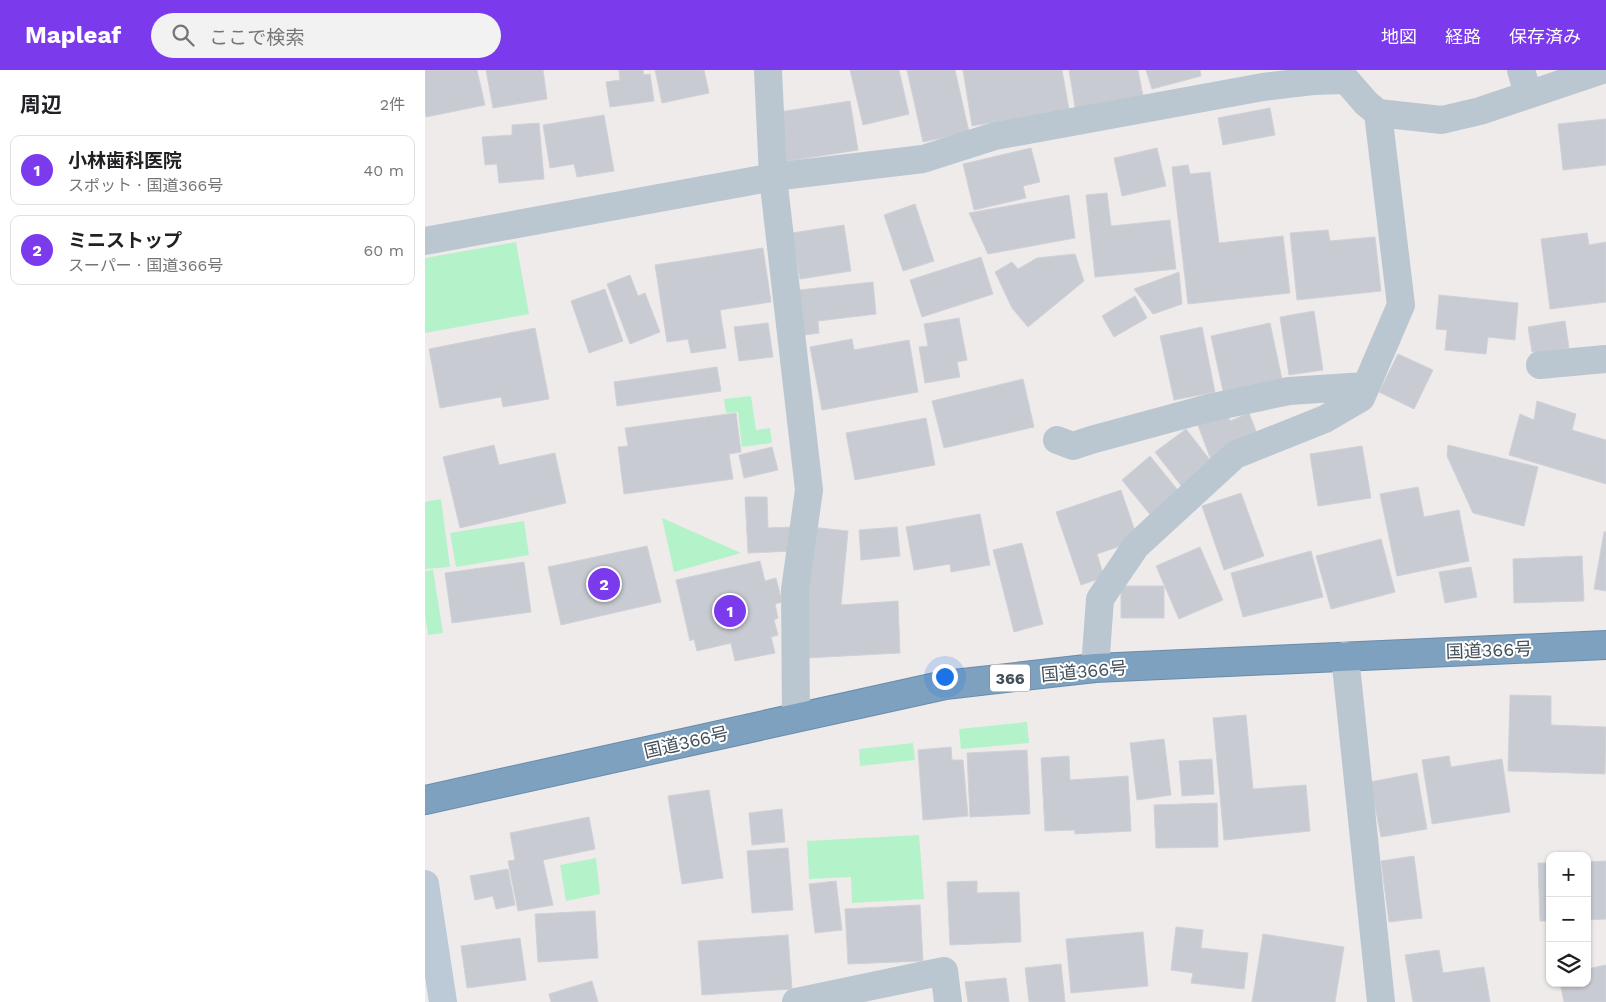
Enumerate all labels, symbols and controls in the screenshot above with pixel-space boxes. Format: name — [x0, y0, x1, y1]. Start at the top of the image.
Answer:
search box — [151, 13, 501, 58]
text: Mapleaf — [25, 21, 121, 49]
icon: search — [169, 21, 197, 49]
text: ここで検索 — [209, 26, 304, 49]
text: 地図 — [1381, 26, 1417, 47]
text: 経路 — [1445, 26, 1481, 47]
text: 保存済み — [1509, 26, 1581, 47]
text: 周辺 — [20, 92, 62, 117]
text: 2件 — [380, 95, 405, 114]
text: 小林歯科医院 — [68, 149, 182, 172]
text: 1 — [34, 161, 40, 180]
text: 40 m — [364, 161, 404, 180]
text: スポット · 国道366号 — [68, 176, 223, 195]
text: ミニストップ — [68, 229, 182, 252]
text: 2 — [32, 241, 42, 260]
text: 60 m — [364, 241, 404, 260]
text: スーパー · 国道366号 — [68, 256, 223, 275]
pin: 2 — [588, 565, 620, 603]
pin: 1 — [714, 592, 746, 630]
street label: 国道366号 — [1445, 638, 1533, 662]
street label: 国道366号 — [1040, 657, 1128, 685]
your location — [932, 664, 958, 690]
road number: 366 — [990, 664, 1030, 692]
street label: 国道366号 — [642, 722, 730, 762]
map controls — [1546, 852, 1591, 987]
button: + — [1546, 852, 1591, 897]
button: − — [1546, 897, 1591, 942]
button: layers — [1546, 942, 1591, 987]

